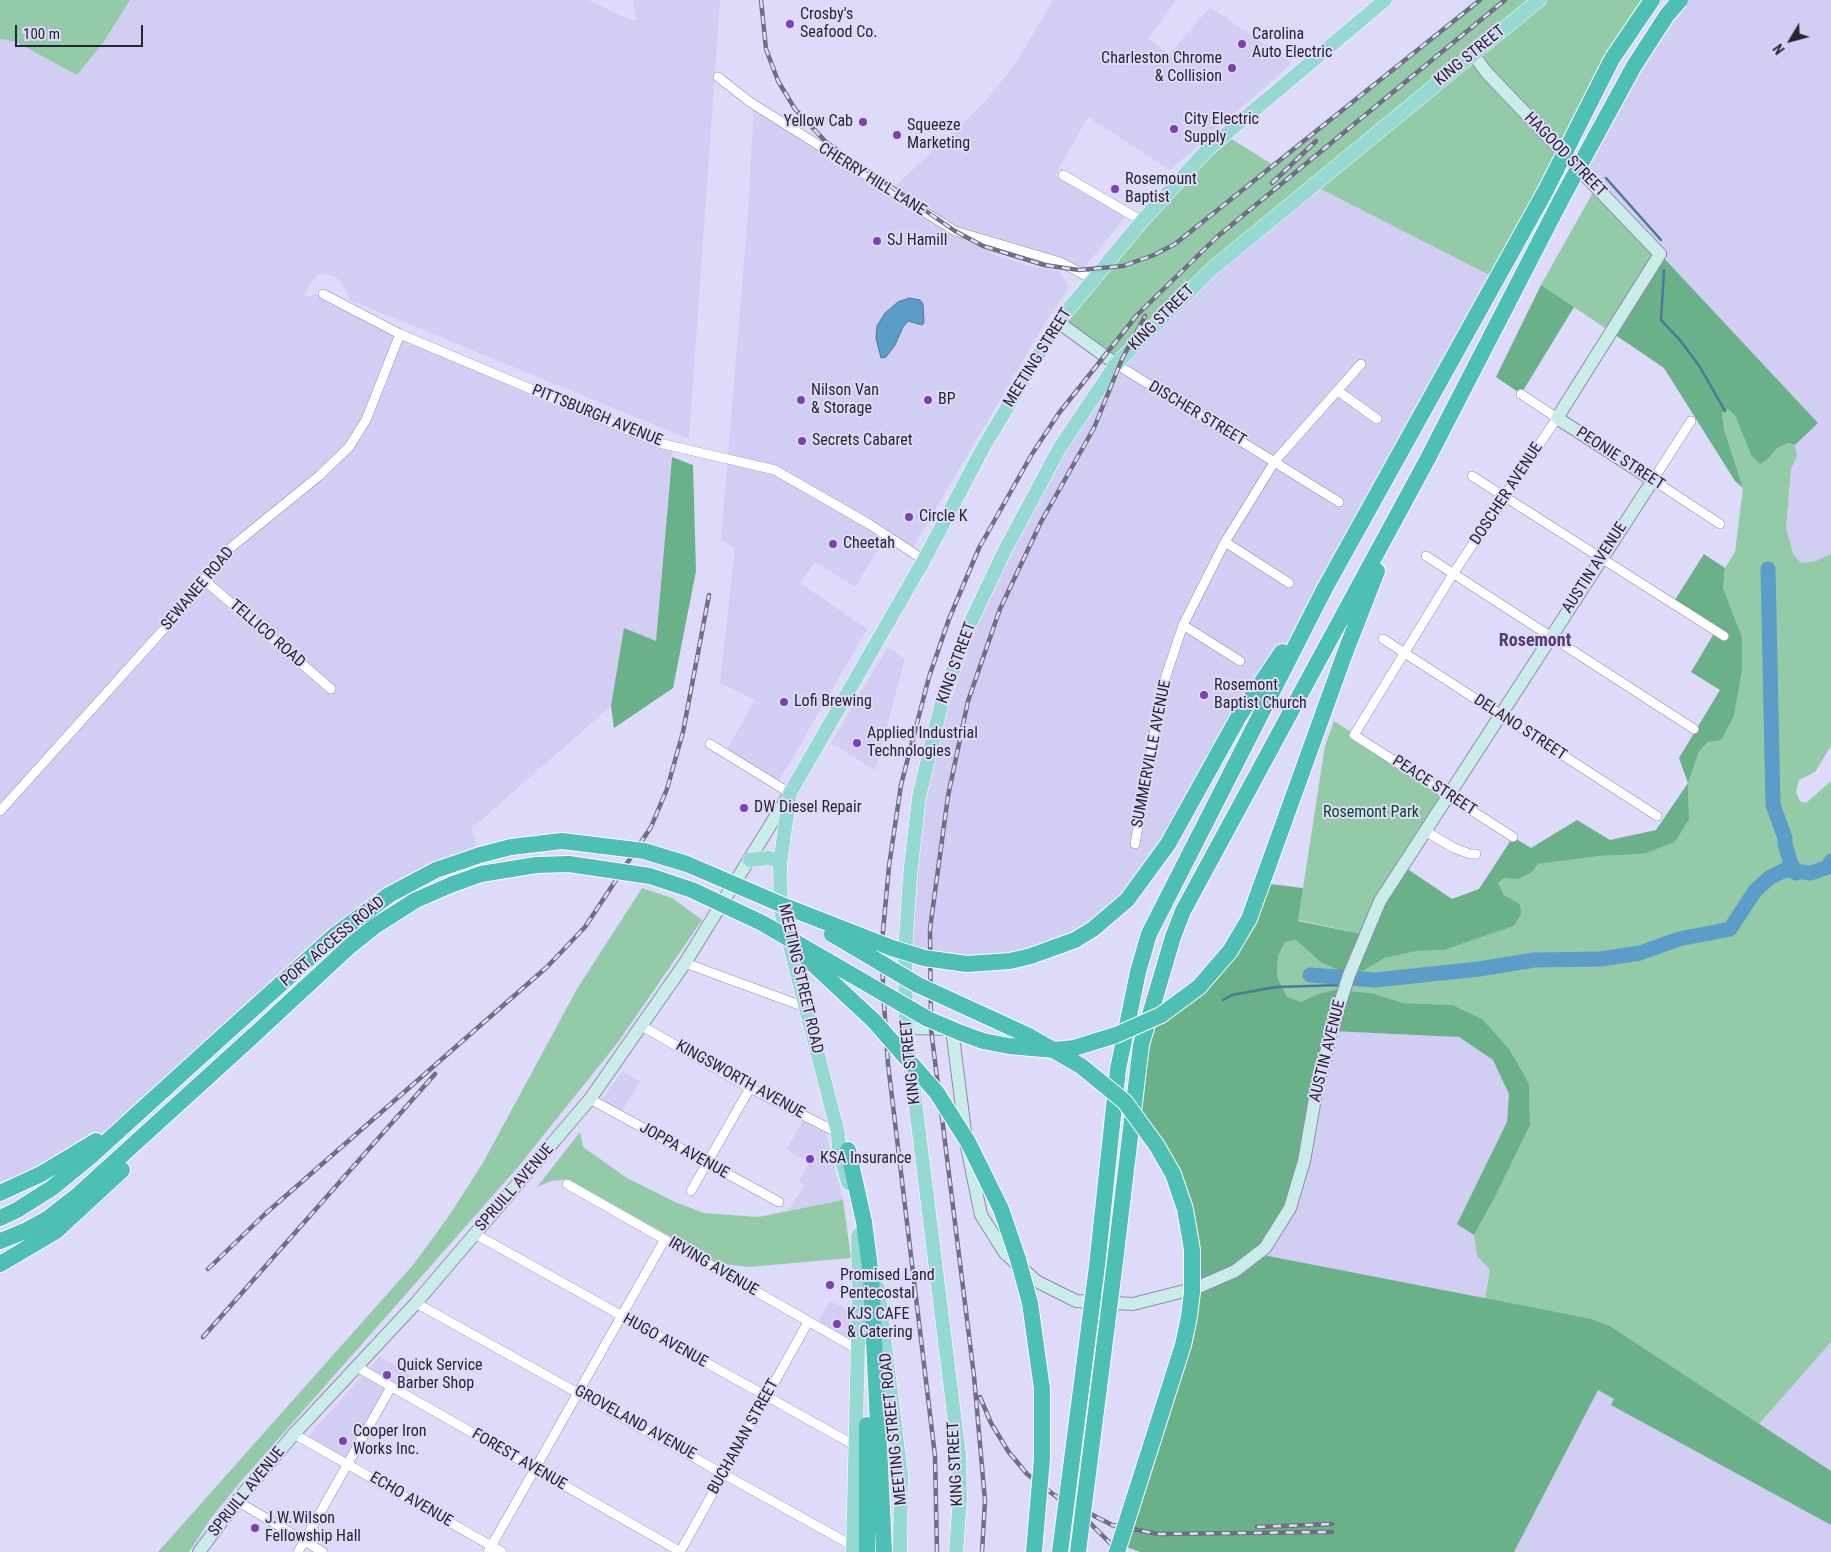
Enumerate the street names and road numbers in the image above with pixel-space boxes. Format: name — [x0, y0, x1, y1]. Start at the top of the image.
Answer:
street label: KING STREET — [1431, 22, 1509, 90]
street label: HAGOOD STREET — [1520, 109, 1610, 201]
street label: CHERRY HILL LANE — [815, 139, 929, 221]
street label: KING STREET — [1125, 281, 1199, 355]
street label: MEETING STREET — [1000, 305, 1076, 411]
street label: DISCHER STREET — [1145, 377, 1249, 451]
street label: PITTSBURGH AVENUE — [529, 381, 665, 451]
street label: PEONIE STREET — [1572, 423, 1668, 495]
street label: DOSCHER AVENUE — [1467, 439, 1547, 549]
street label: AUSTIN AVENUE — [1558, 519, 1632, 617]
street label: SEWANEE ROAD — [158, 543, 238, 635]
street label: TELLICO ROAD — [225, 596, 309, 672]
street label: KING STREET — [933, 620, 981, 706]
street label: SUMMERVILLE AVENUE — [1128, 679, 1176, 829]
street label: DELANO STREET — [1470, 691, 1570, 765]
street label: PEACE STREET — [1388, 752, 1480, 820]
street label: PORT ACCESS ROAD — [277, 893, 389, 991]
street label: MEETING STREET ROAD — [773, 902, 827, 1056]
street label: AUSTIN AVENUE — [1306, 998, 1350, 1104]
street label: KING STREET — [897, 1019, 925, 1105]
street label: KINGSWORTH AVENUE — [672, 1037, 808, 1123]
street label: JOPPA AVENUE — [636, 1119, 732, 1183]
street label: SPRUILL AVENUE — [472, 1140, 558, 1236]
street label: IRVING AVENUE — [665, 1234, 761, 1300]
street label: HUGO AVENUE — [619, 1310, 711, 1372]
street label: MEETING STREET ROAD — [876, 1352, 912, 1506]
street label: BUCHANAN STREET — [704, 1376, 784, 1498]
street label: GROVELAND AVENUE — [571, 1382, 699, 1464]
street label: KING STREET — [944, 1421, 968, 1507]
street label: FOREST AVENUE — [468, 1425, 570, 1495]
street label: SPRUILL AVENUE — [205, 1443, 289, 1541]
street label: ECHO AVENUE — [366, 1469, 456, 1531]

